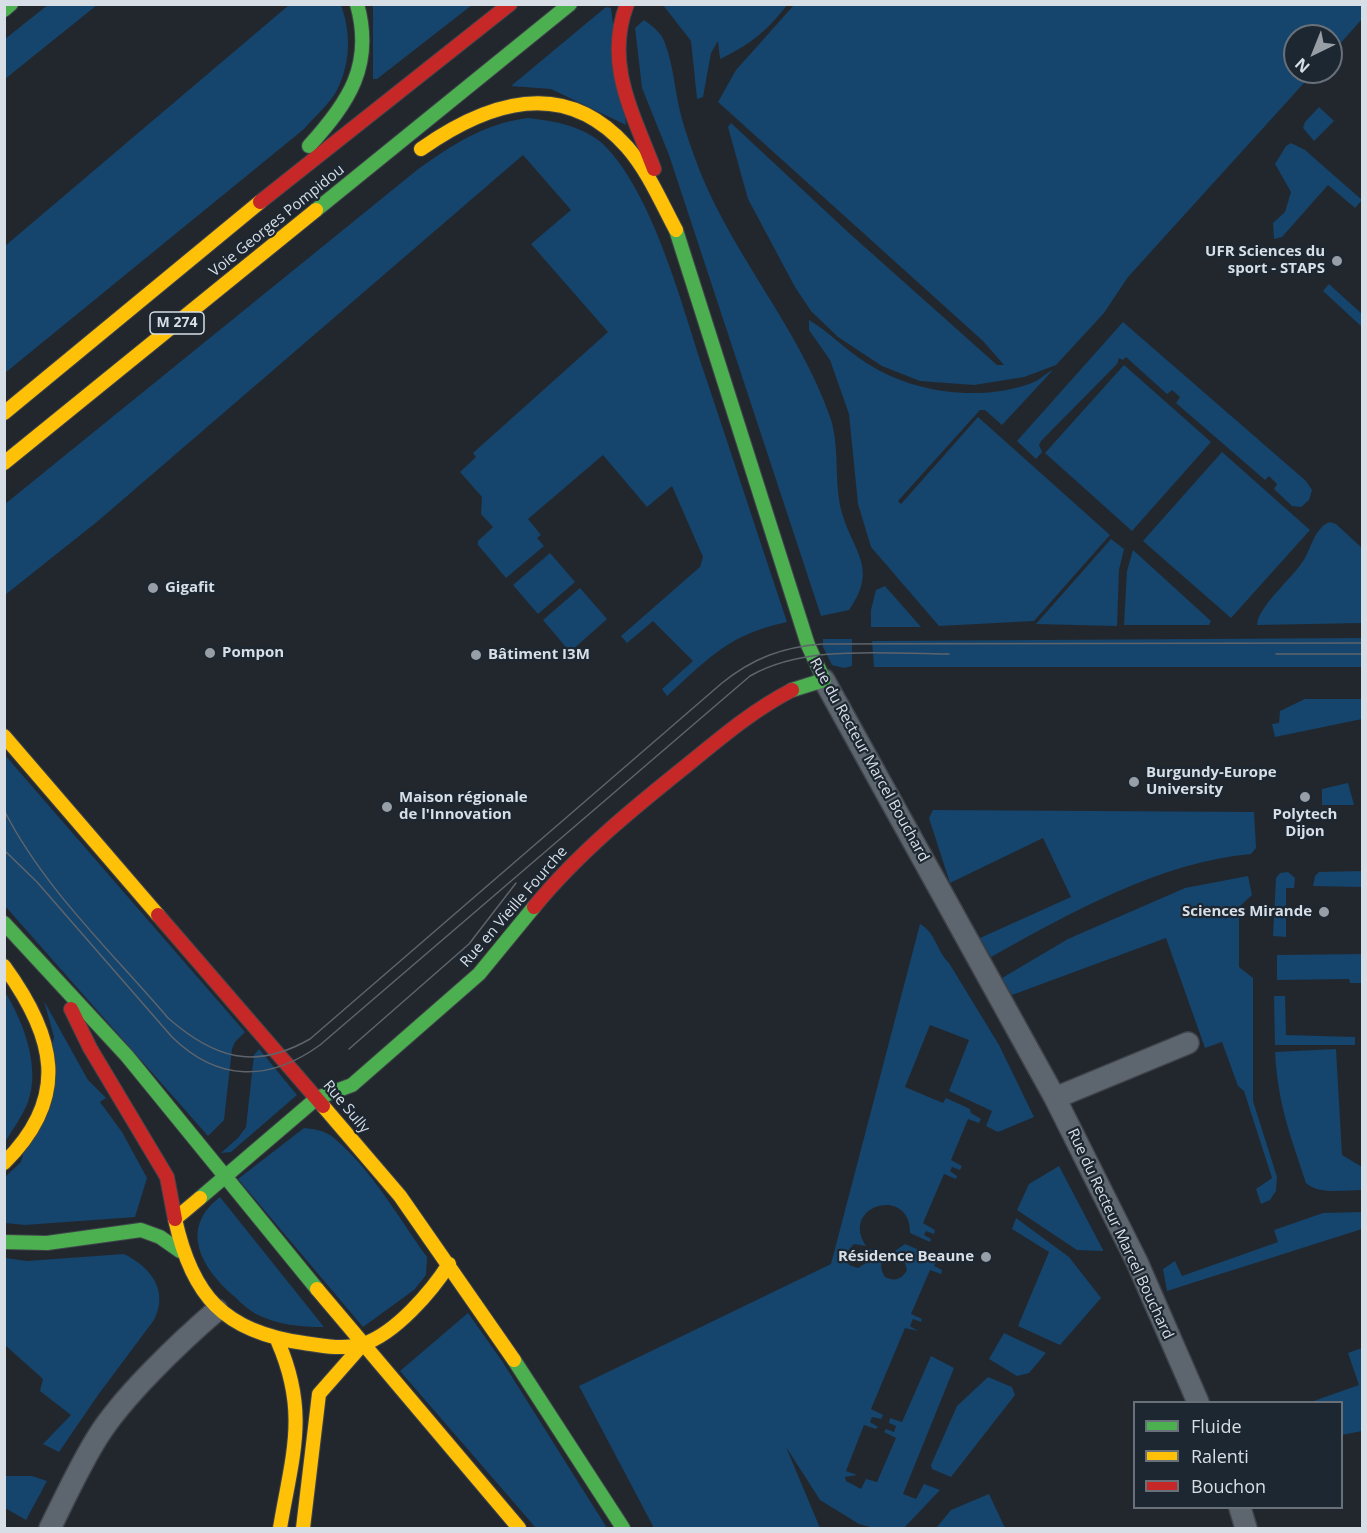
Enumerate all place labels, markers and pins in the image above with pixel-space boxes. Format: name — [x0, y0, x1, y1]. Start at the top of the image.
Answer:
place label: UFR Sciences du sport - STAPS — [1205, 243, 1325, 278]
marker: UFR Sciences du sport - STAPS — [1330, 254, 1344, 268]
place label: Gigafit — [165, 579, 215, 597]
marker: Gigafit — [146, 581, 160, 595]
place label: Pompon — [222, 644, 284, 662]
marker: Pompon — [203, 646, 217, 660]
place label: Bâtiment I3M — [488, 646, 590, 664]
marker: Bâtiment I3M — [469, 648, 483, 662]
place label: Burgundy-Europe University — [1146, 764, 1277, 799]
marker: Burgundy-Europe University — [1127, 775, 1141, 789]
place label: Maison régionale de l'Innovation — [399, 789, 528, 824]
marker: Polytech Dijon — [1298, 790, 1312, 804]
marker: Maison régionale de l'Innovation — [380, 800, 394, 814]
place label: Polytech Dijon — [1273, 806, 1337, 841]
place label: Sciences Mirande — [1182, 903, 1312, 921]
marker: Sciences Mirande — [1317, 905, 1331, 919]
place label: Résidence Beaune — [838, 1248, 974, 1266]
marker: Résidence Beaune — [979, 1250, 993, 1264]

